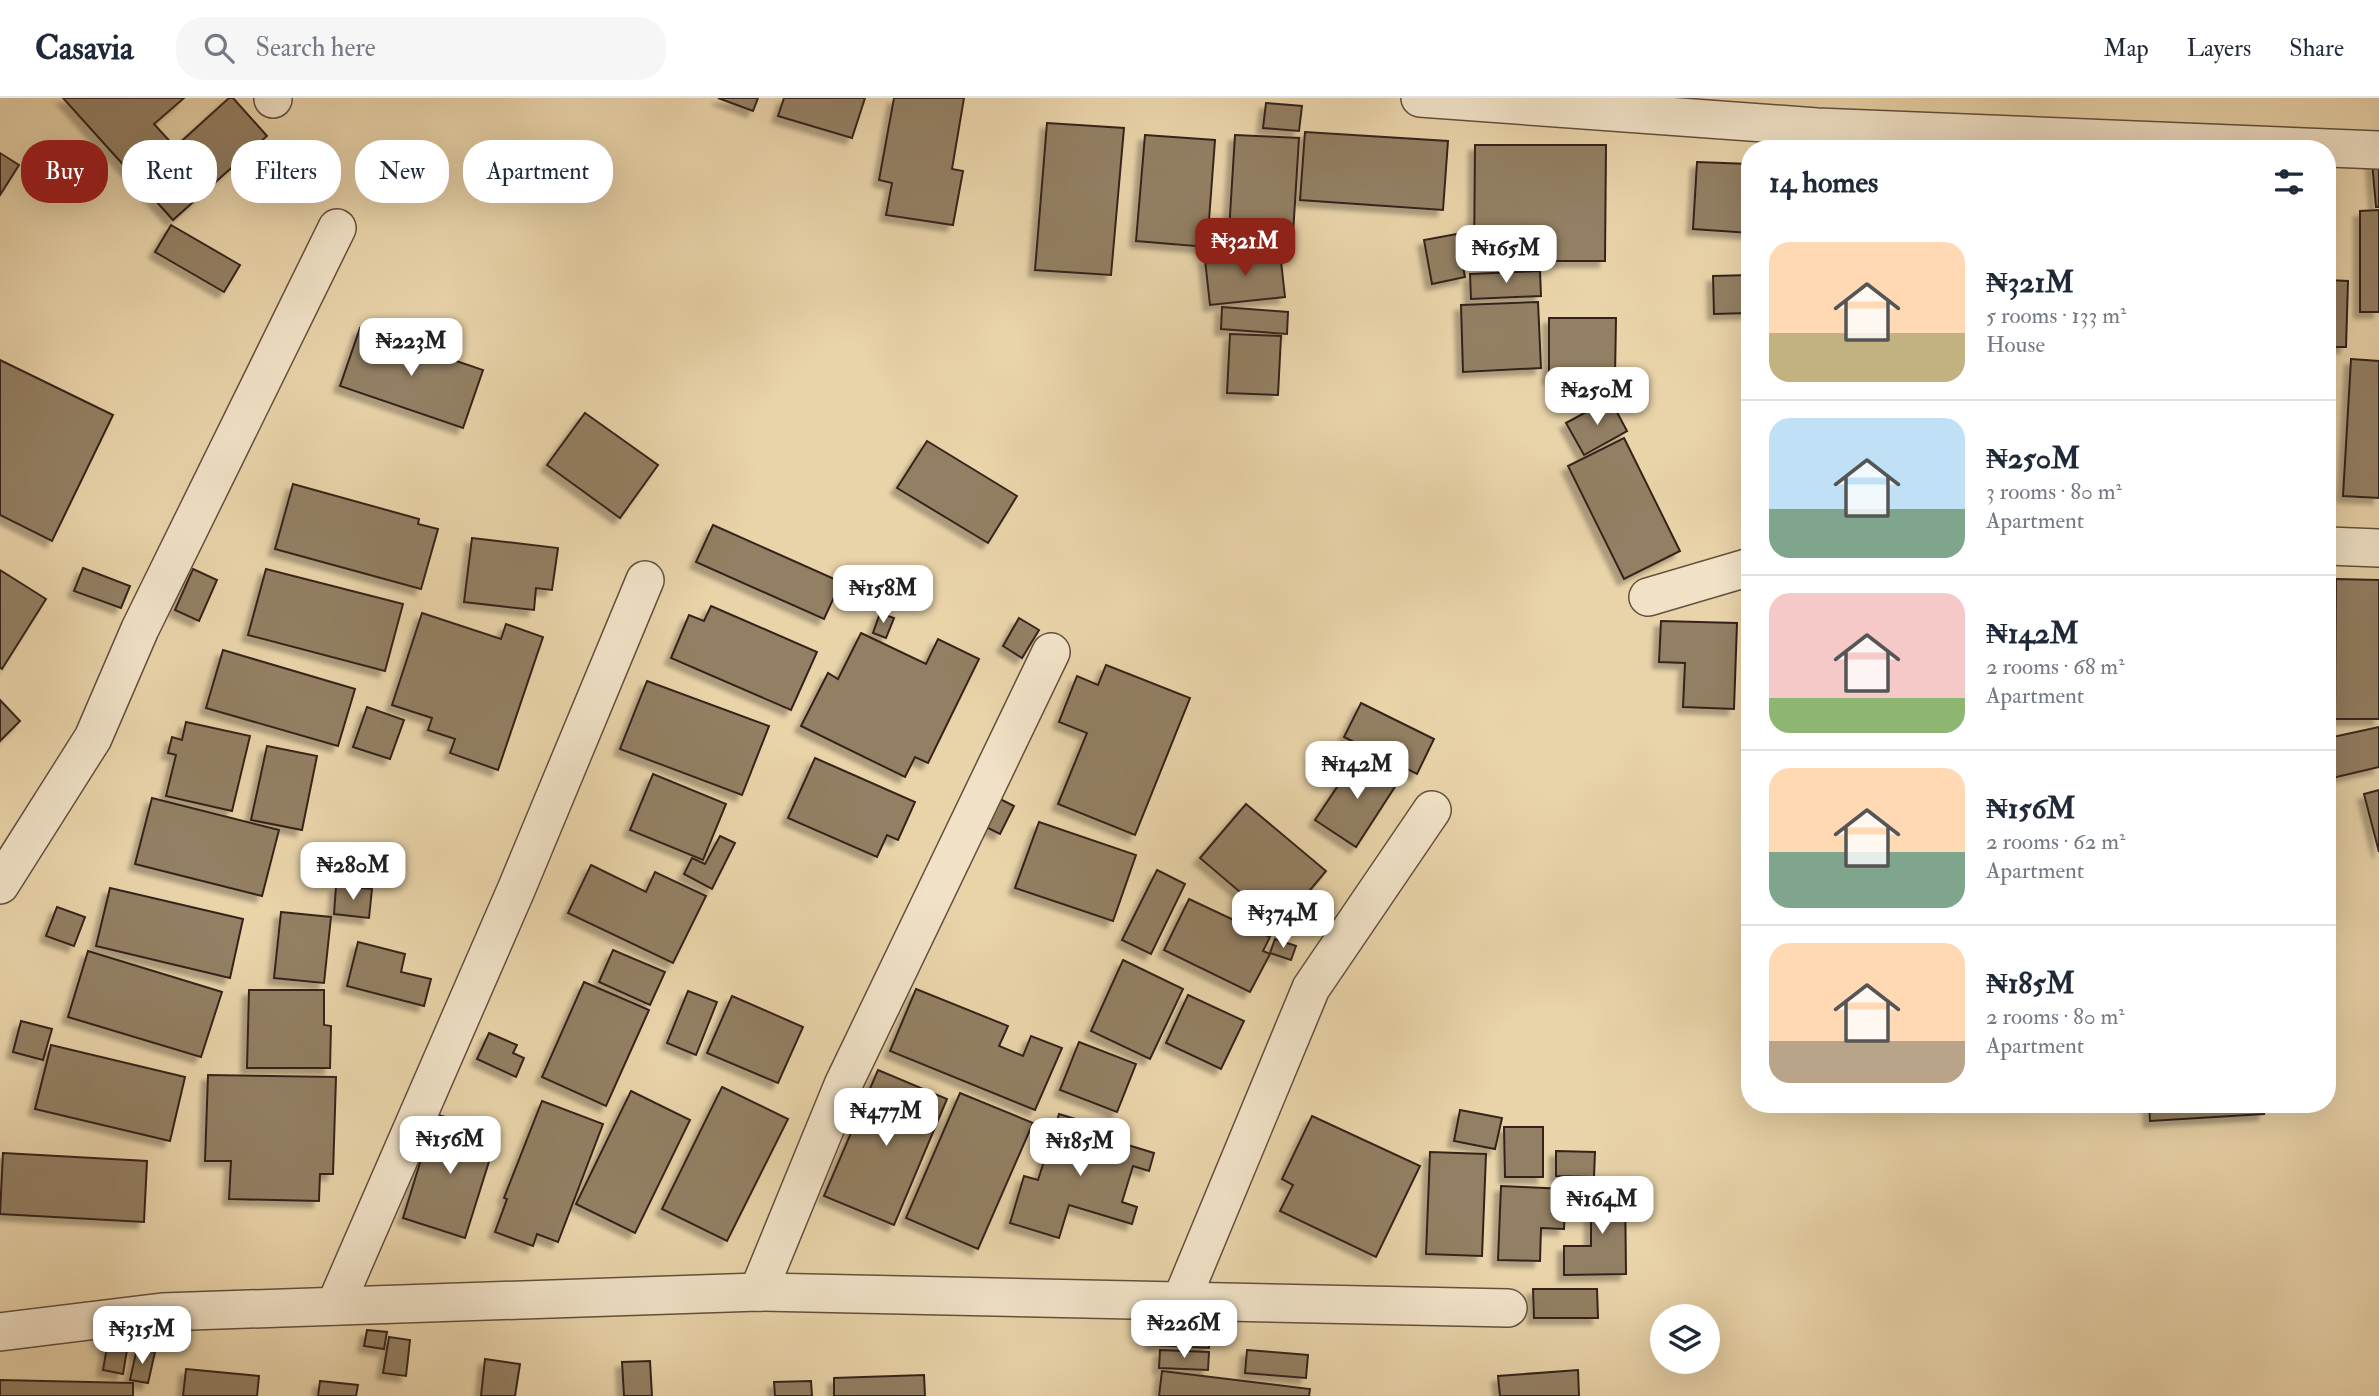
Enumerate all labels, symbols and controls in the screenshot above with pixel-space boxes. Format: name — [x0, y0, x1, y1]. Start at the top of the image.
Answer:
search box — [176, 17, 666, 80]
text: Casavia — [35, 28, 134, 69]
icon: search — [200, 29, 238, 67]
text: Search here — [256, 32, 376, 64]
text: Map — [2104, 33, 2149, 64]
text: Layers — [2187, 33, 2251, 64]
text: Share — [2289, 33, 2344, 64]
chip: Buy — [21, 140, 108, 203]
chip: Rent — [122, 140, 217, 203]
chip: Filters — [231, 140, 341, 203]
chip: New — [355, 140, 449, 203]
chip: Apartment — [463, 140, 613, 203]
icon: filters — [2270, 163, 2308, 201]
text: 14 homes — [1769, 164, 1878, 201]
pin: ₦321M — [1196, 218, 1294, 278]
text: ₦321M — [1211, 226, 1279, 255]
pin: ₦165M — [1457, 226, 1555, 285]
text: ₦165M — [1472, 233, 1540, 262]
text: ₦321M — [1986, 264, 2074, 301]
icon: home — [1825, 270, 1909, 354]
text: 5 rooms · 133 m² — [1986, 301, 2127, 330]
pin: ₦223M — [362, 318, 460, 378]
text: ₦223M — [376, 326, 447, 355]
text: House — [1986, 330, 2045, 359]
pin: ₦250M — [1548, 368, 1646, 427]
text: ₦250M — [1561, 375, 1633, 404]
text: ₦250M — [1986, 440, 2080, 477]
icon: home — [1825, 446, 1909, 530]
text: 3 rooms · 80 m² — [1986, 477, 2122, 506]
text: Apartment — [1986, 506, 2084, 535]
pin: ₦158M — [834, 566, 932, 625]
text: ₦158M — [849, 573, 917, 602]
text: ₦142M — [1986, 615, 2079, 652]
icon: home — [1825, 621, 1909, 705]
text: 2 rooms · 68 m² — [1986, 652, 2125, 681]
text: Apartment — [1986, 681, 2084, 710]
pin: ₦142M — [1308, 742, 1406, 801]
text: ₦142M — [1321, 749, 1393, 778]
text: ₦156M — [1986, 790, 2076, 827]
icon: home — [1825, 796, 1909, 880]
text: 2 rooms · 62 m² — [1986, 827, 2125, 856]
pin: ₦280M — [304, 842, 402, 902]
text: ₦280M — [316, 850, 390, 879]
text: Apartment — [1986, 856, 2084, 885]
pin: ₦374M — [1234, 890, 1332, 950]
text: ₦374M — [1248, 898, 1318, 927]
text: ₦185M — [1986, 965, 2075, 1002]
icon: home — [1825, 971, 1909, 1055]
text: 2 rooms · 80 m² — [1986, 1002, 2125, 1031]
text: Apartment — [1986, 1031, 2084, 1060]
pin: ₦477M — [837, 1088, 935, 1148]
text: ₦477M — [850, 1096, 922, 1125]
pin: ₦156M — [401, 1116, 499, 1176]
pin: ₦185M — [1031, 1118, 1129, 1178]
text: ₦156M — [416, 1124, 484, 1153]
text: ₦185M — [1046, 1126, 1114, 1155]
pin: ₦164M — [1553, 1176, 1651, 1236]
text: ₦164M — [1567, 1184, 1637, 1213]
pin: ₦226M — [1135, 1300, 1233, 1360]
map controls — [1650, 1304, 1720, 1374]
button: layers — [1650, 1304, 1720, 1374]
pin: ₦315M — [93, 1306, 191, 1366]
text: ₦226M — [1147, 1308, 1221, 1337]
text: ₦315M — [109, 1314, 175, 1343]

